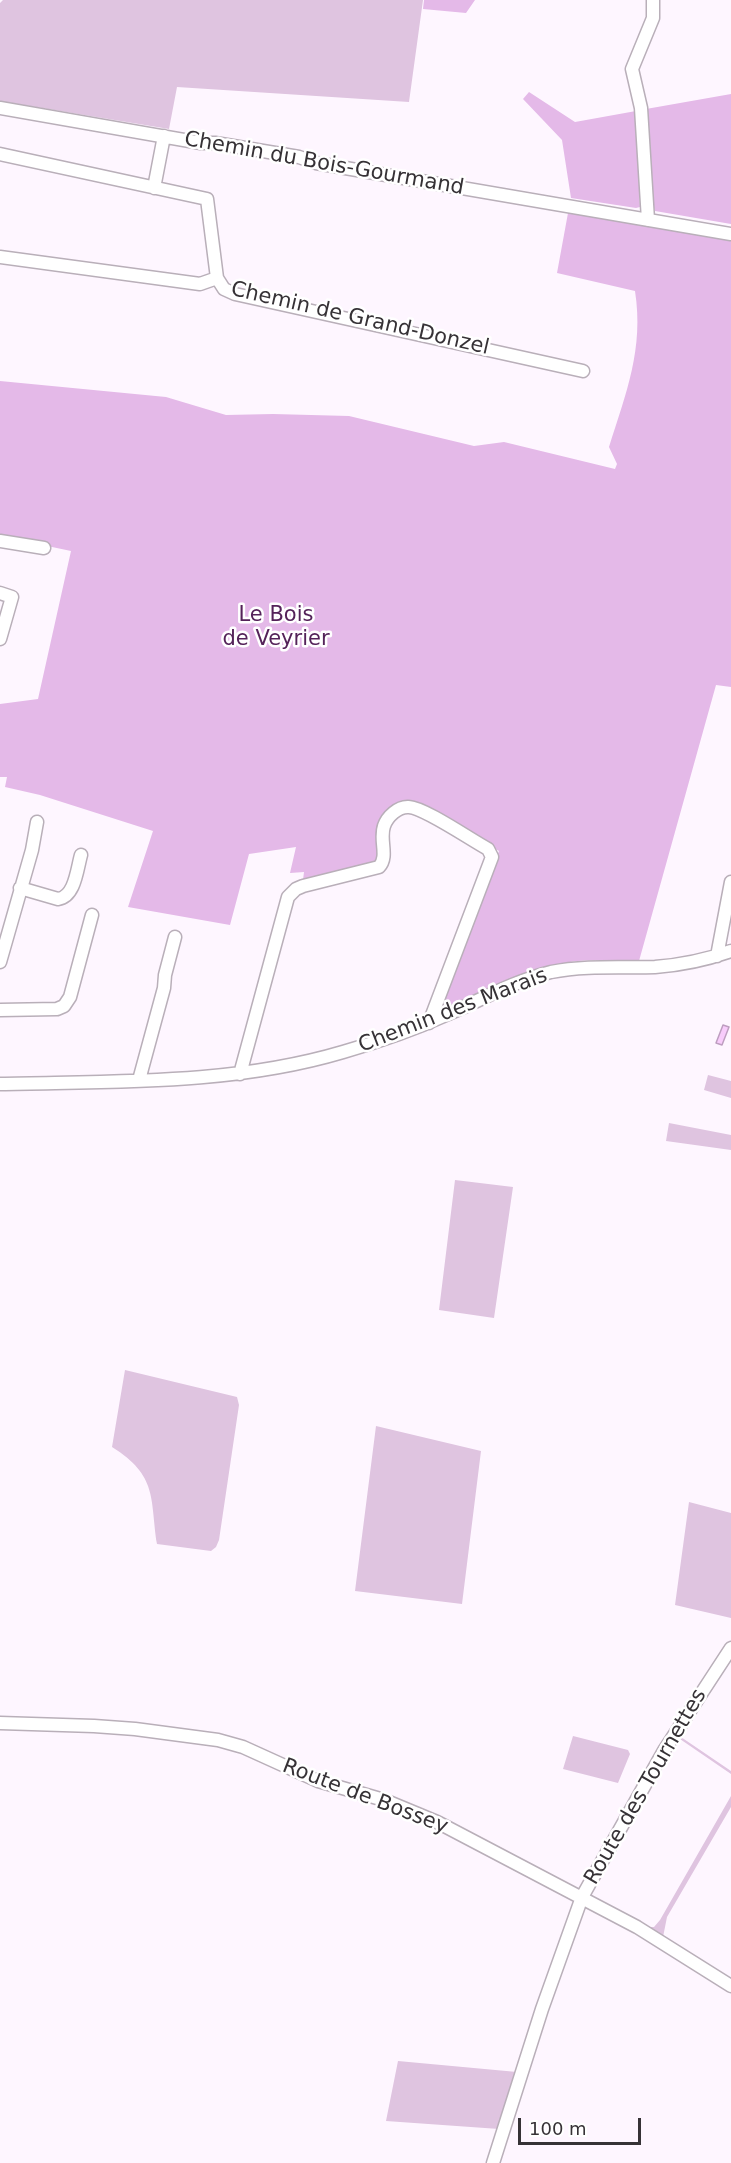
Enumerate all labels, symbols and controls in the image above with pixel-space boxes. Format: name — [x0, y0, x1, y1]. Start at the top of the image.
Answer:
street label: Chemin du Bois-Gourmand — [182, 127, 466, 201]
street label: Chemin de Grand-Donzel — [228, 277, 492, 361]
park label: Le Bois de Veyrier — [222, 603, 330, 653]
street label: Chemin des Marais — [355, 963, 551, 1059]
street label: Route des Tournettes — [580, 1685, 712, 1889]
street label: Route de Bossey — [279, 1754, 451, 1840]
scale bar — [521, 2106, 644, 2144]
text: 100 m — [529, 2118, 587, 2139]

